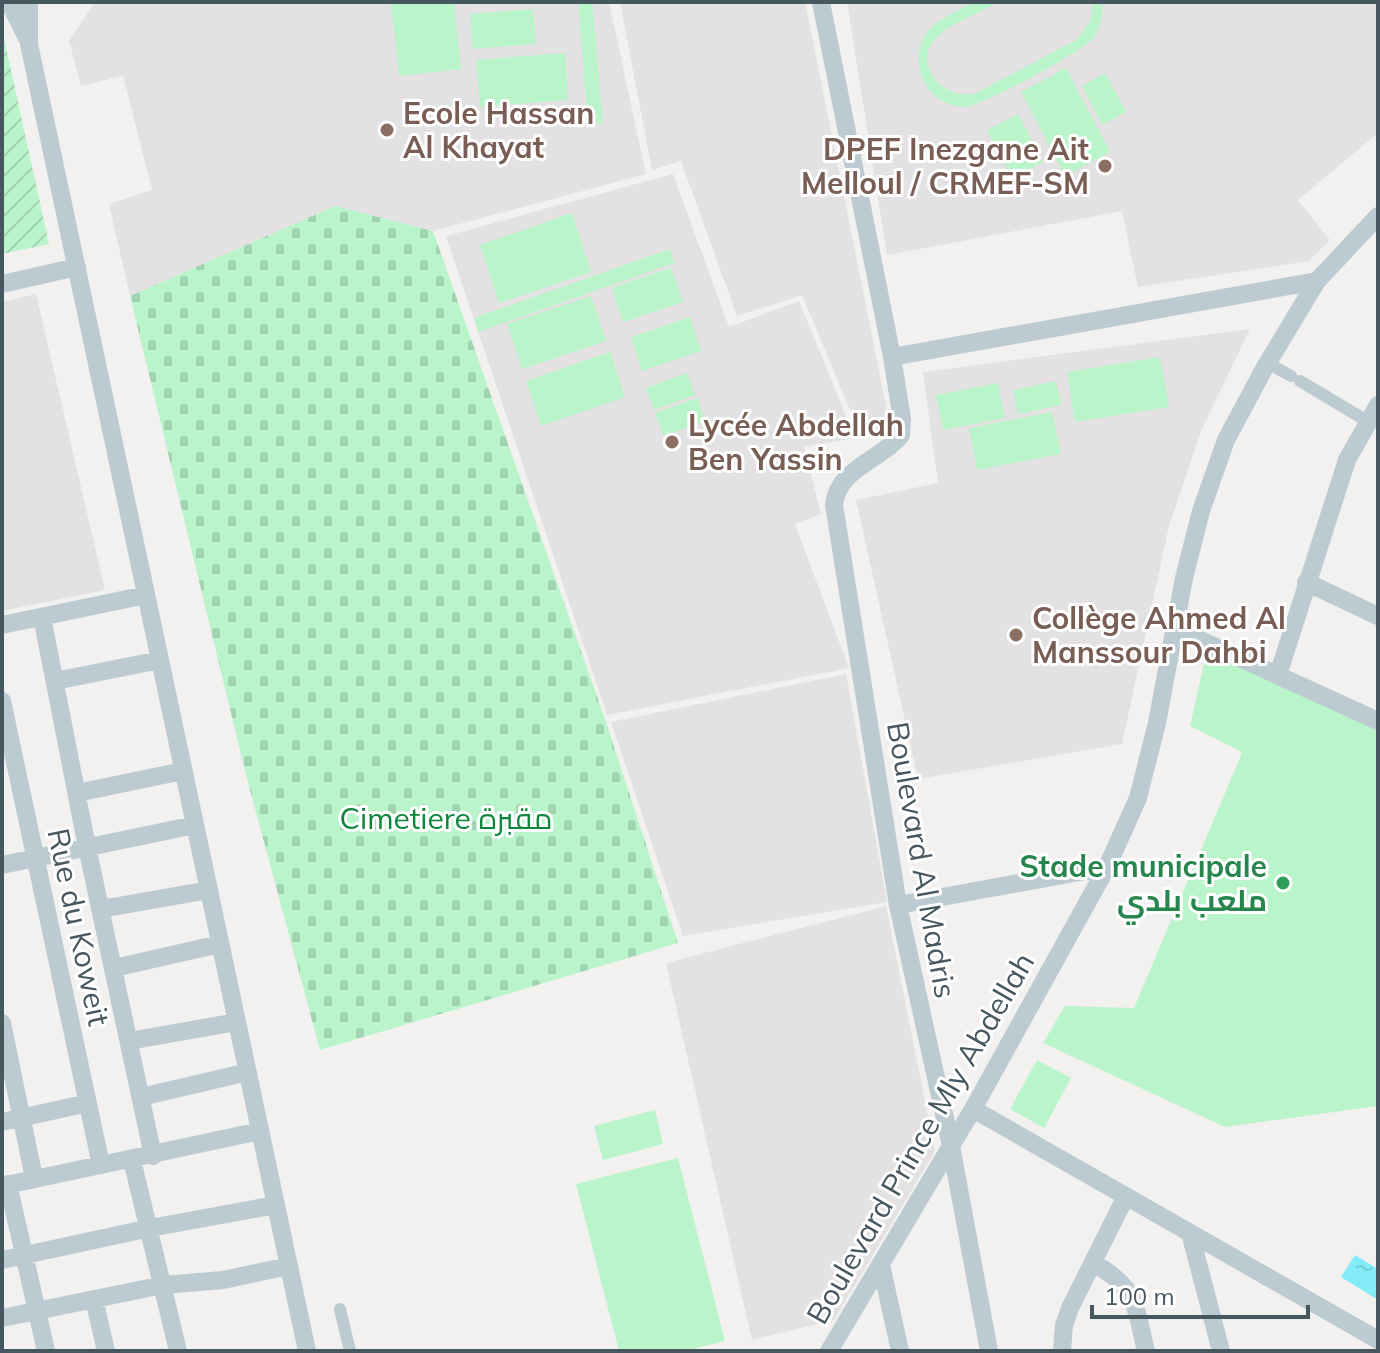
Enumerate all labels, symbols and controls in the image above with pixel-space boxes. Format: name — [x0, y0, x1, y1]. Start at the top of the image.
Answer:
place label: Ecole Hassan Al Khayat — [403, 94, 594, 166]
marker: Ecole Hassan Al Khayat — [378, 121, 396, 139]
place label: DPEF Inezgane Ait Melloul / CRMEF-SM — [801, 130, 1089, 202]
marker: DPEF Inezgane Ait Melloul / CRMEF-SM — [1096, 157, 1114, 175]
place label: Lycée Abdellah Ben Yassin — [688, 406, 904, 478]
marker: Lycée Abdellah Ben Yassin — [663, 433, 681, 451]
place label: Collège Ahmed Al Manssour Dahbi — [1032, 599, 1286, 671]
marker: Collège Ahmed Al Manssour Dahbi — [1007, 626, 1025, 644]
street label: Boulevard Al Madris — [879, 719, 965, 1001]
park label: Cimetiere مقبرة — [340, 799, 552, 837]
street label: Rue du Koweit — [40, 825, 118, 1029]
place label: Stade municipale ملعب بلدي — [1019, 847, 1267, 925]
marker: Stade municipale ملعب بلدي — [1274, 874, 1292, 892]
street label: Boulevard Prince Mly Abdellah — [798, 945, 1042, 1331]
scale bar — [1092, 1269, 1308, 1319]
text: 100 m — [1104, 1281, 1175, 1311]

